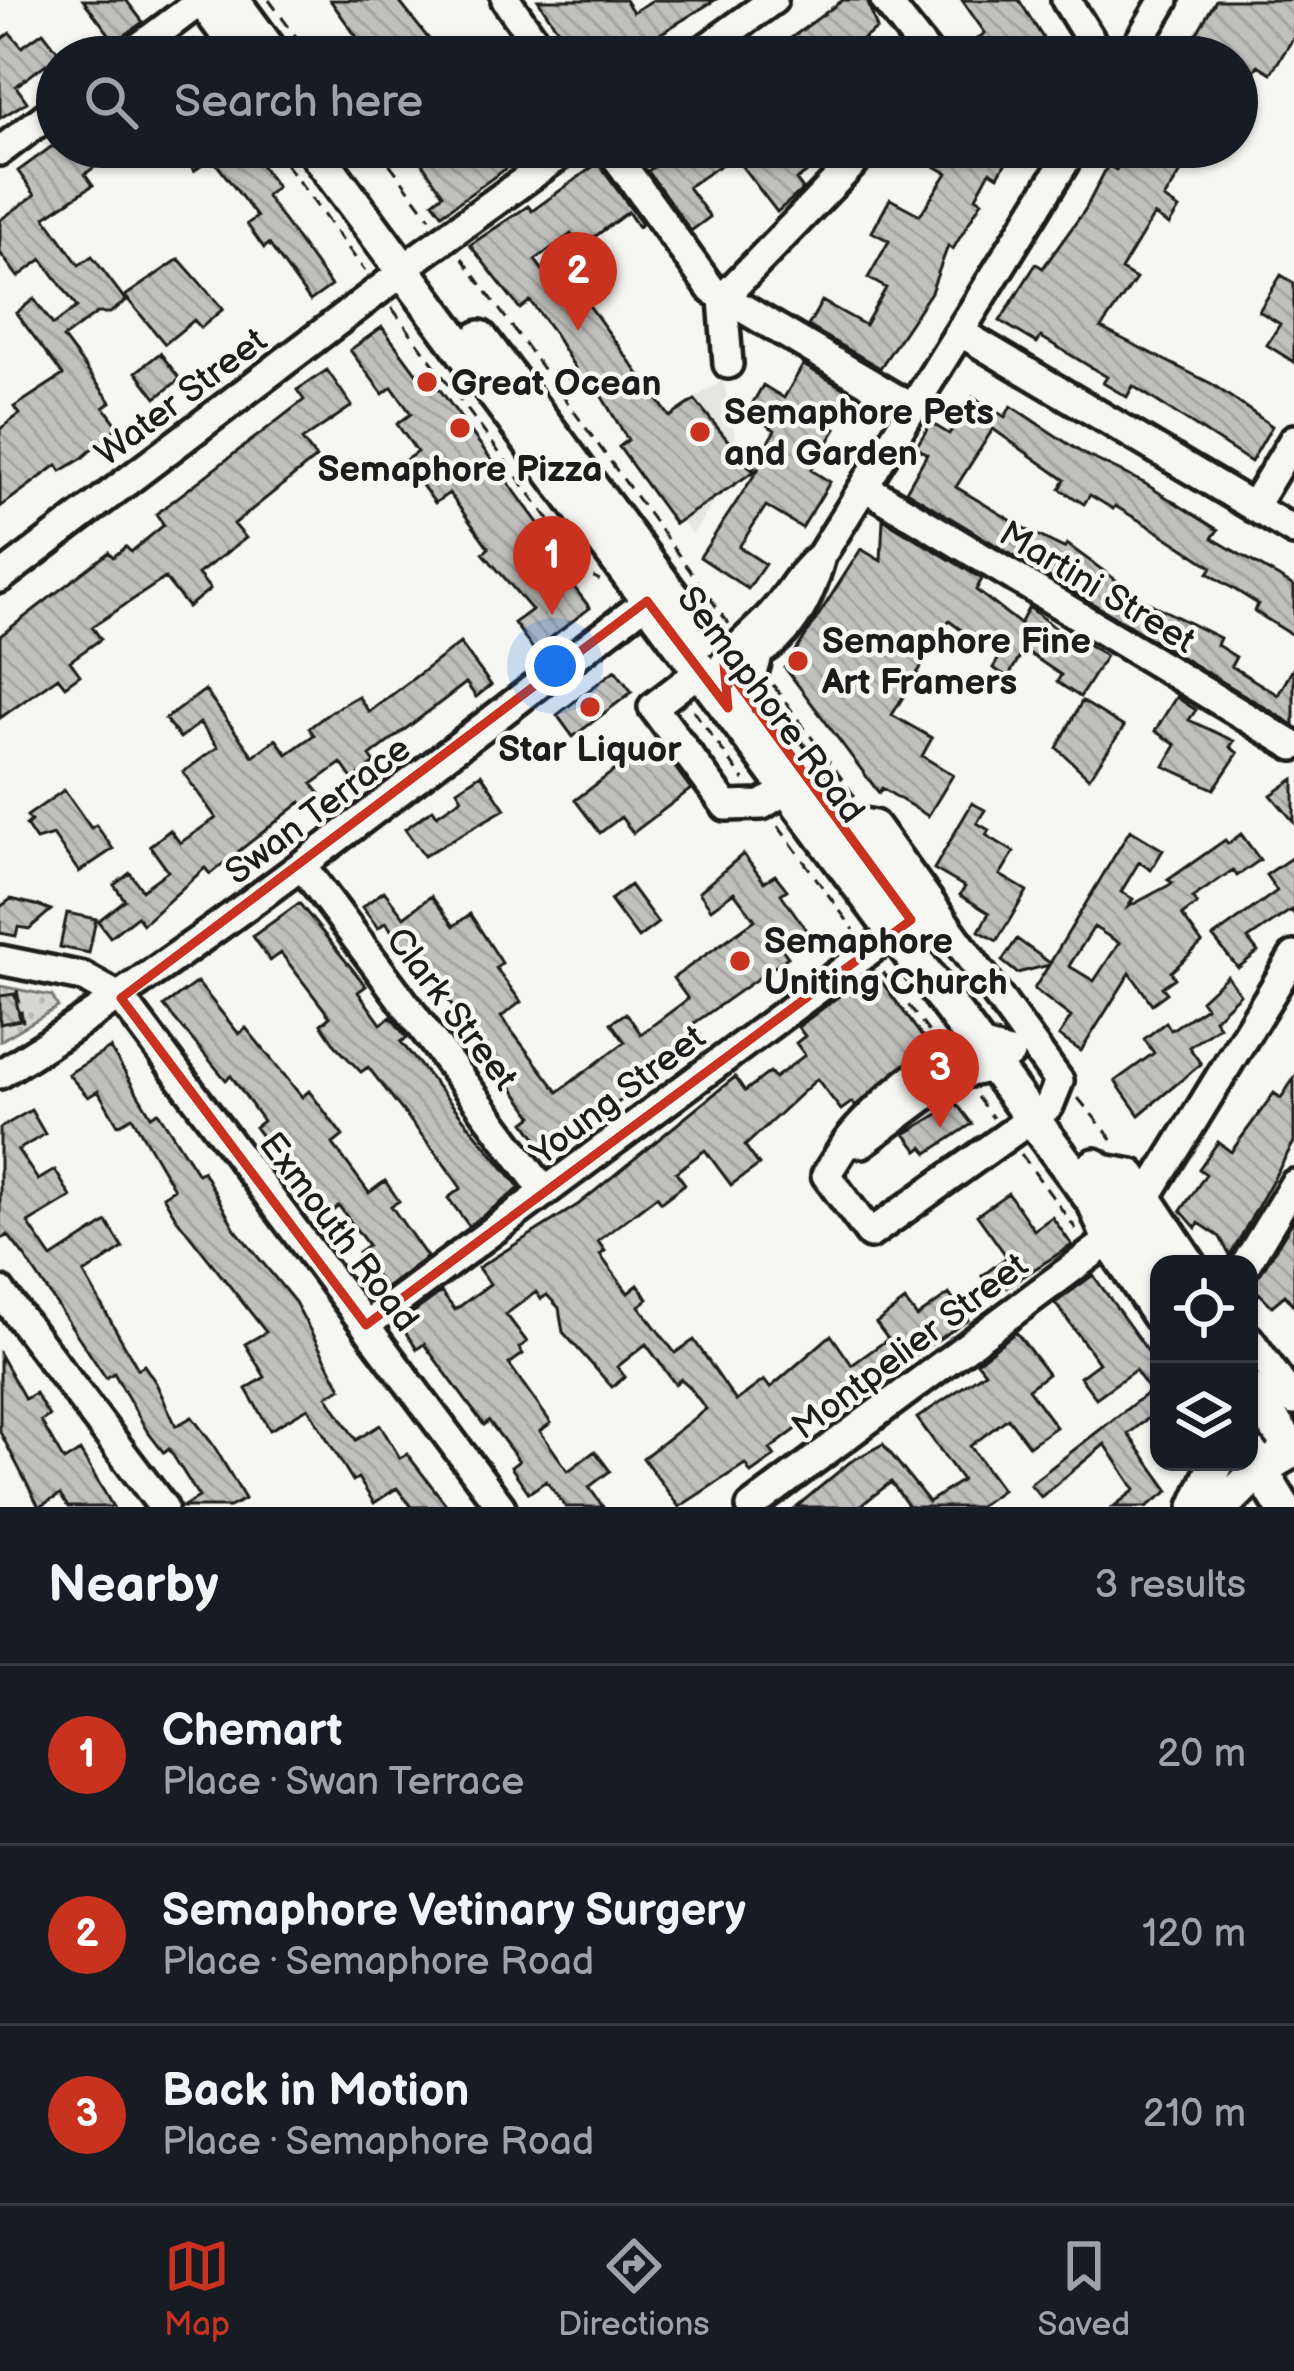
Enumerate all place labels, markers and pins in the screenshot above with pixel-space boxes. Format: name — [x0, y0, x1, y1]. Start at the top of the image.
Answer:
pin: 2 — [539, 232, 617, 331]
place label: Great Ocean — [451, 363, 662, 406]
marker: Great Ocean — [414, 369, 440, 395]
place label: Semaphore Pets and Garden — [724, 392, 994, 476]
marker: Semaphore Pizza — [447, 415, 473, 441]
marker: Semaphore Pets and Garden — [687, 419, 713, 445]
place label: Semaphore Pizza — [317, 449, 603, 492]
pin: 1 — [513, 516, 591, 615]
place label: Semaphore Fine Art Framers — [821, 621, 1091, 705]
marker: Semaphore Fine Art Framers — [785, 648, 811, 674]
marker: Star Liquor — [577, 694, 603, 720]
place label: Star Liquor — [498, 729, 682, 772]
place label: Semaphore Uniting Church — [764, 921, 1008, 1005]
marker: Semaphore Uniting Church — [727, 948, 753, 974]
pin: 3 — [901, 1029, 979, 1128]

